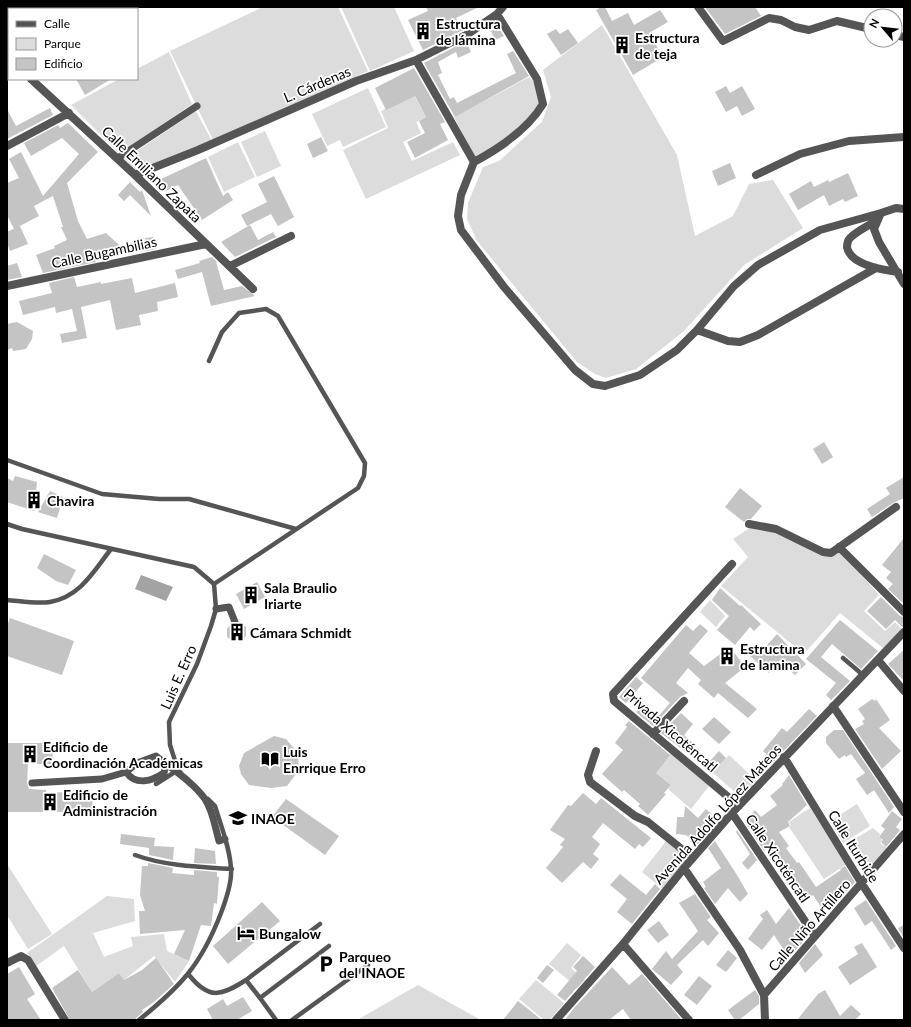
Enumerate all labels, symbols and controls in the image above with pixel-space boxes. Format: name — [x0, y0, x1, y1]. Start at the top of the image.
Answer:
legend — [8, 8, 138, 80]
north arrow — [863, 8, 903, 48]
place label: Estructura de lámina — [436, 15, 501, 48]
text: Calle — [44, 16, 70, 31]
text: N — [866, 16, 881, 30]
building icon: Estructura de lámina — [413, 21, 433, 41]
place label: Estructura de teja — [635, 29, 700, 62]
building icon: Estructura de teja — [612, 35, 632, 55]
text: Parque — [44, 36, 81, 51]
text: Edificio — [44, 56, 83, 71]
street label: L. Cárdenas — [281, 62, 353, 106]
street label: Calle Emiliano Zapata — [99, 122, 205, 226]
street label: Calle Bugambilias — [50, 233, 158, 271]
building icon: Chavira — [24, 490, 44, 510]
place label: Chavira — [47, 492, 94, 509]
place label: Sala Braulio Iriarte — [264, 579, 337, 612]
building icon: Sala Braulio Iriarte — [241, 585, 261, 605]
building icon: Cámara Schmidt — [227, 622, 247, 642]
place label: Cámara Schmidt — [250, 624, 352, 641]
place label: Estructura de lamina — [740, 640, 805, 673]
street label: Luis E. Erro — [156, 642, 200, 712]
building icon: Estructura de lamina — [717, 646, 737, 666]
street label: Privada Xicoténcatl — [621, 685, 721, 775]
place label: Edificio de Coordinación Académicas — [43, 738, 203, 771]
street label: Avenida Adolfo López Mateos — [650, 740, 784, 888]
place label: Luis Enrrique Erro — [283, 743, 366, 776]
building icon: Edificio de Coordinación Académicas — [20, 744, 40, 764]
library icon: Luis Enrrique Erro — [260, 749, 280, 769]
place label: Edificio de Administración — [62, 786, 157, 819]
building icon: Edificio de Administración — [40, 792, 60, 812]
street label: Calle Iturbide — [825, 807, 883, 885]
school or university icon: INAOE — [228, 808, 248, 828]
place label: INAOE — [251, 810, 295, 827]
street label: Calle Xicoténcatl — [742, 811, 814, 905]
street label: Calle Niño Artillero — [764, 875, 854, 975]
hotel icon: Bungalow — [236, 923, 256, 943]
place label: Bungalow — [259, 925, 322, 942]
place label: Parqueo del INAOE — [339, 948, 405, 981]
parking icon: Parqueo del INAOE — [316, 954, 336, 974]

